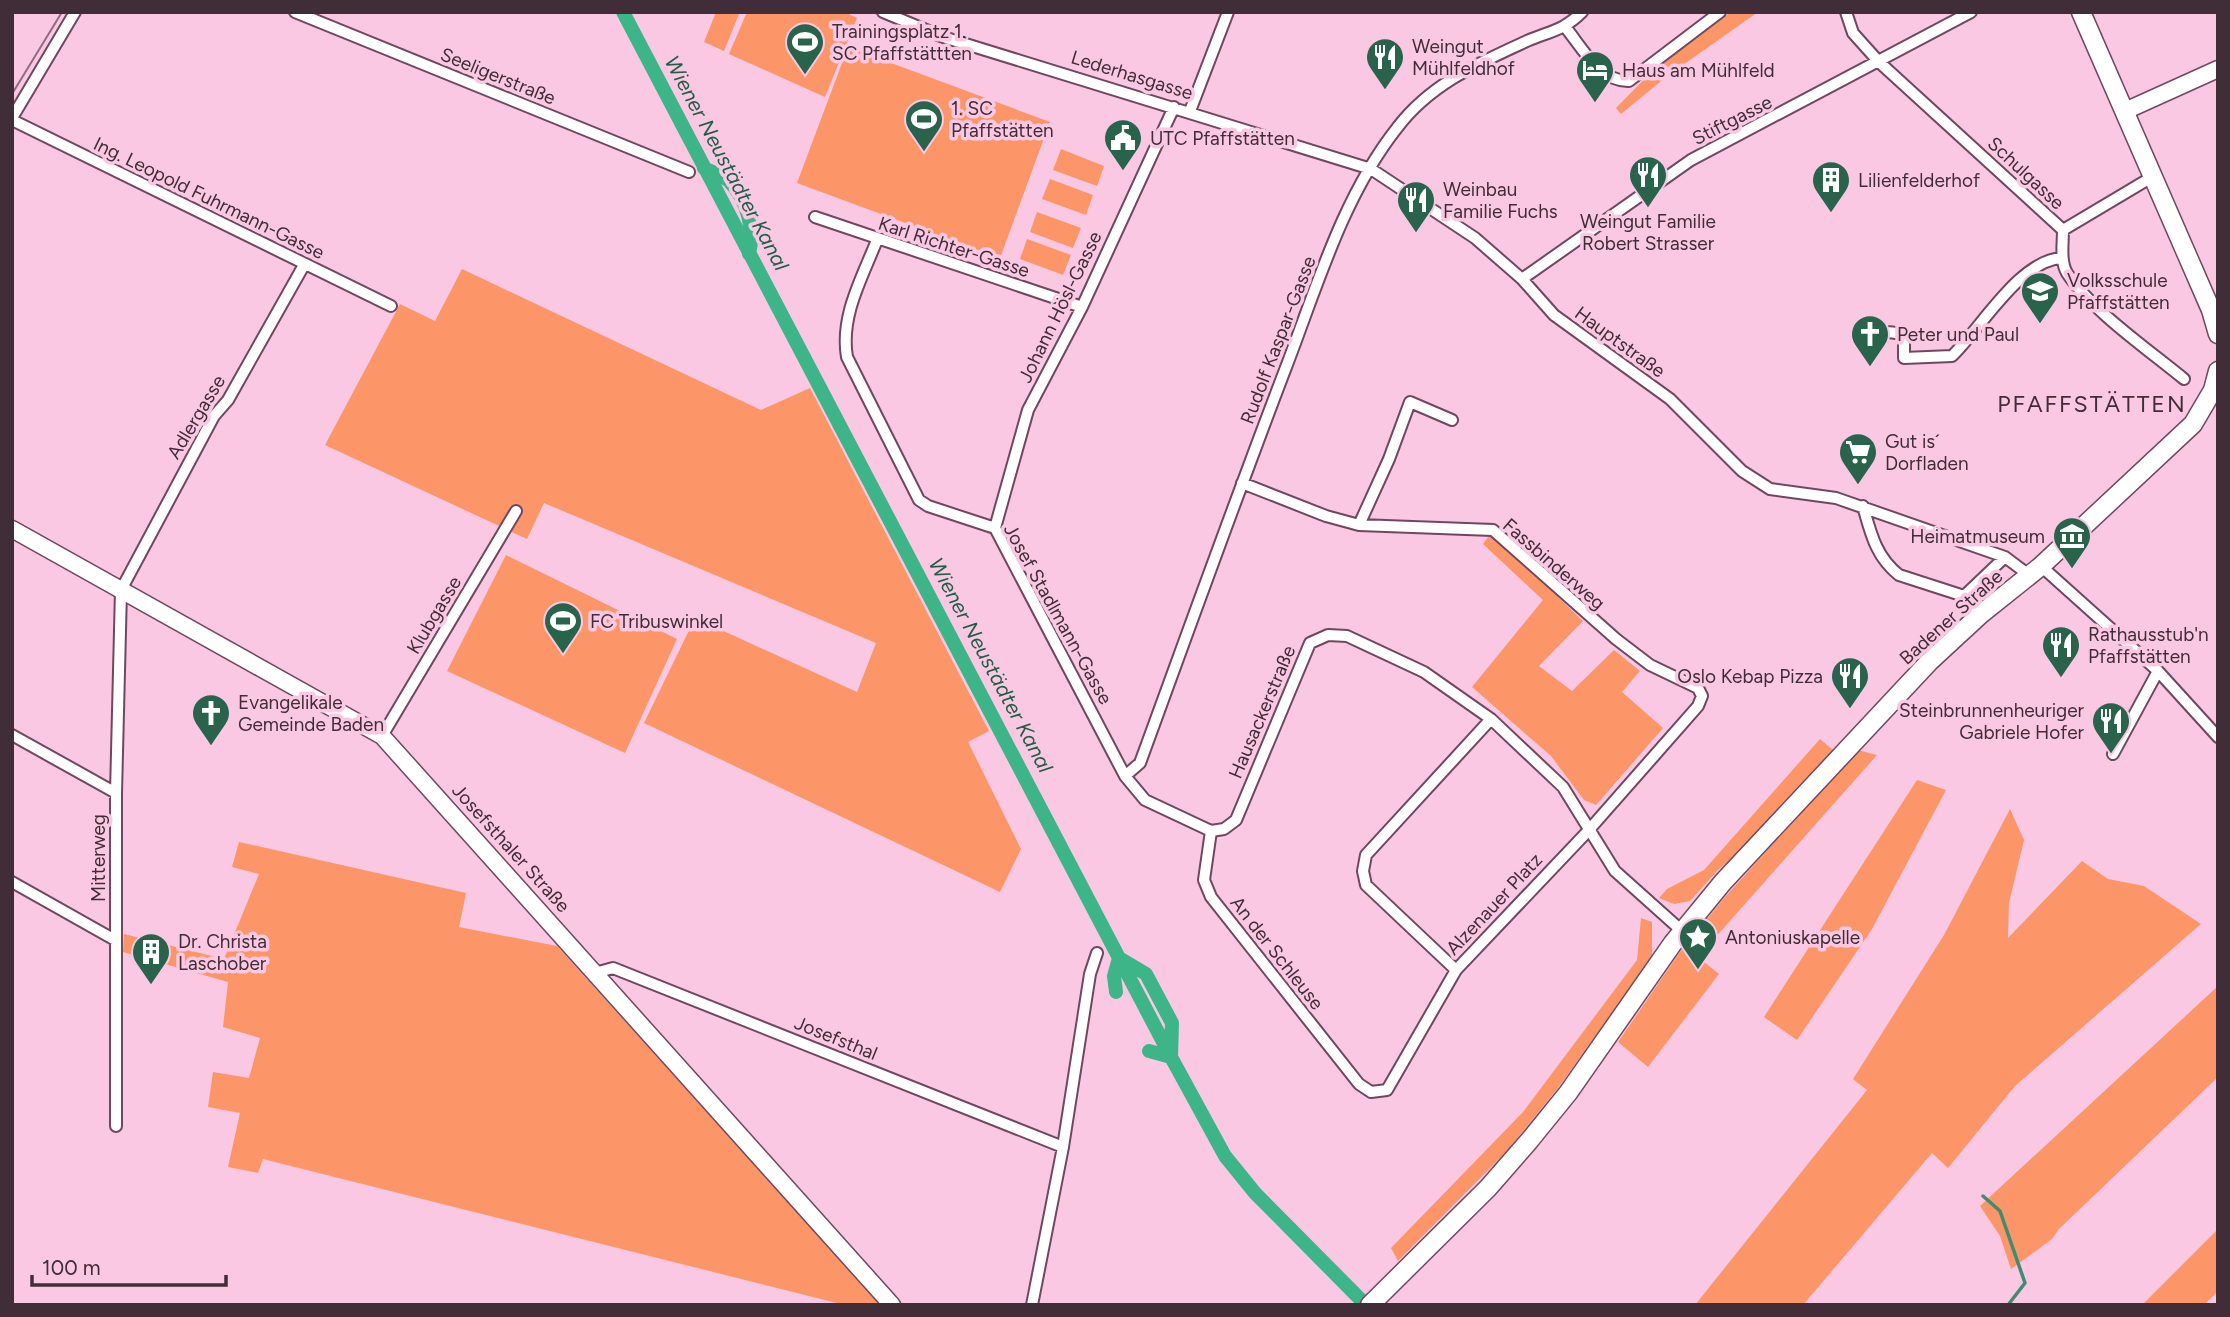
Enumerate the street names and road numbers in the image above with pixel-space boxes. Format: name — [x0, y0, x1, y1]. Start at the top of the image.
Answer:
street label: Seeligerstraße — [437, 42, 559, 110]
street label: Lederhasgasse — [1068, 46, 1196, 104]
street label: Stiftgasse — [1688, 90, 1776, 150]
street label: Ing. Leopold Fuhrmann-Gasse — [90, 132, 328, 264]
street label: Schulgasse — [1983, 132, 2069, 214]
street label: Karl Richter-Gasse — [875, 212, 1033, 282]
street label: Johann Hösl-Gasse — [1013, 228, 1107, 386]
street label: Rudolf Kaspar-Gasse — [1235, 253, 1321, 427]
street label: Hauptstraße — [1570, 301, 1670, 383]
street label: Adlergasse — [162, 371, 230, 463]
street label: Fassbinderweg — [1498, 513, 1610, 615]
street label: Josef Stadlmann-Gasse — [999, 520, 1117, 708]
street label: Badener Straße — [1895, 565, 2007, 669]
street label: Klubgasse — [402, 572, 466, 658]
street label: Hausackerstraße — [1224, 642, 1300, 782]
street label: Josefsthaler Straße — [447, 779, 575, 917]
street label: Mitterweg — [87, 814, 110, 902]
street label: Alzenauer Platz — [1441, 848, 1547, 960]
street label: An der Schleuse — [1226, 892, 1328, 1014]
street label: Josefsthal — [791, 1011, 881, 1065]

